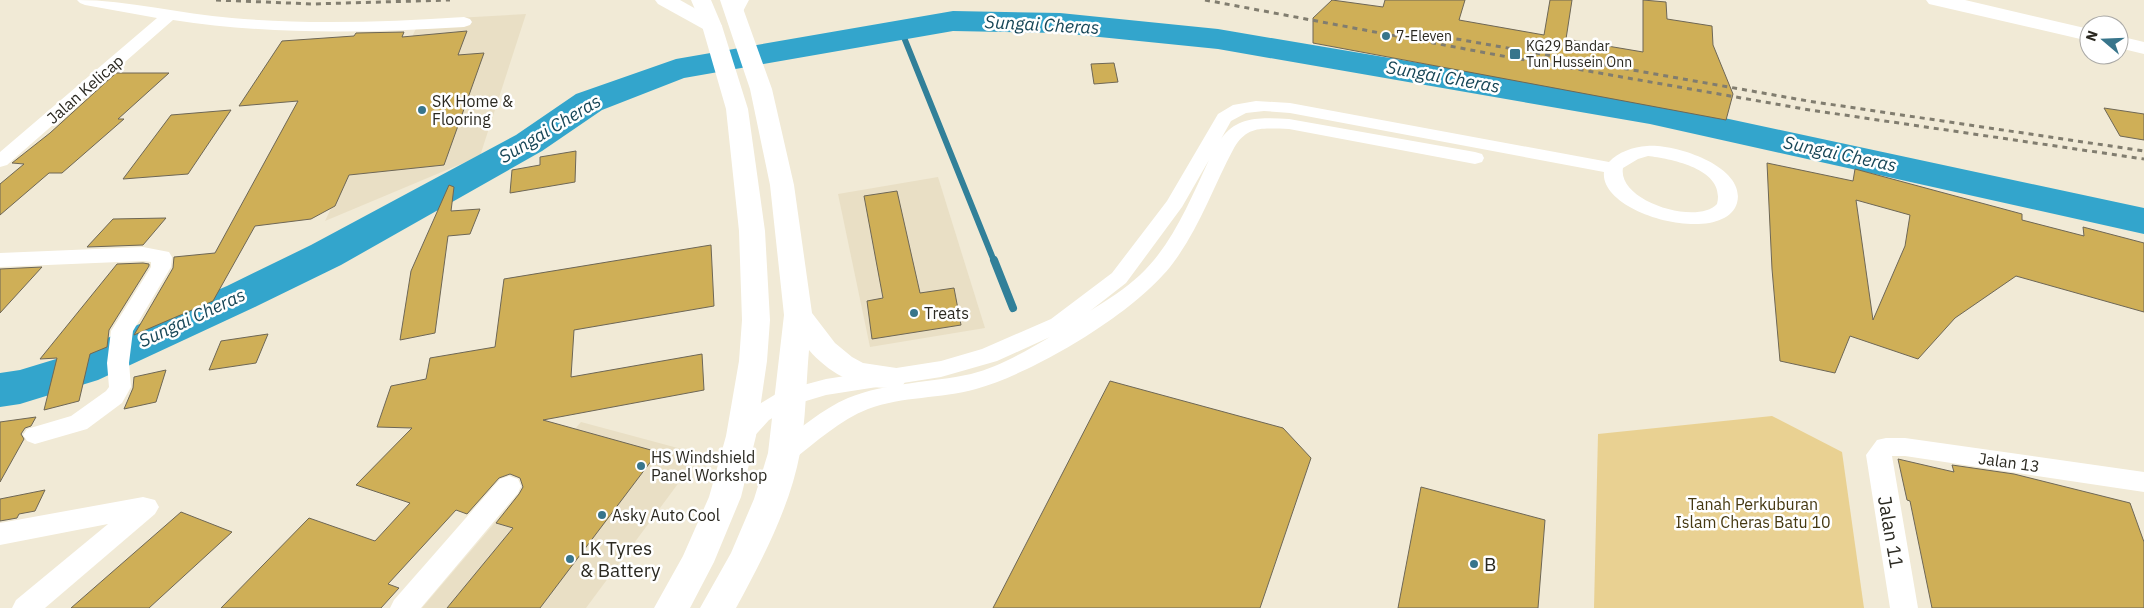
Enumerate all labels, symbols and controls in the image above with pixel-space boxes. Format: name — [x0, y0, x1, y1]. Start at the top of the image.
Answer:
water label: Sungai Cheras — [984, 10, 1100, 39]
north arrow — [2079, 15, 2129, 65]
place label: 7-Eleven — [1396, 27, 1452, 45]
text: N — [2082, 28, 2102, 43]
marker: 7-Eleven — [1380, 30, 1392, 42]
place label: KG29 Bandar Tun Hussein Onn — [1526, 37, 1632, 71]
marker: KG29 Bandar Tun Hussein Onn — [1508, 47, 1522, 61]
street label: Jalan Kelicap — [43, 50, 127, 128]
water label: Sungai Cheras — [1385, 55, 1502, 98]
water label: Sungai Cheras — [495, 89, 605, 168]
place label: SK Home & Flooring — [432, 91, 513, 129]
marker: SK Home & Flooring — [416, 104, 428, 116]
water label: Sungai Cheras — [1782, 130, 1899, 177]
water label: Sungai Cheras — [135, 283, 249, 352]
place label: Treats — [924, 303, 969, 323]
marker: Treats — [908, 307, 920, 319]
place label: HS Windshield Panel Workshop — [651, 447, 767, 485]
street label: Jalan 13 — [1977, 448, 2041, 476]
marker: HS Windshield Panel Workshop — [635, 460, 647, 472]
park label: Tanah Perkuburan Islam Cheras Batu 10 — [1675, 494, 1831, 532]
street label: Jalan 11 — [1873, 494, 1909, 570]
place label: Asky Auto Cool — [612, 505, 720, 525]
marker: Asky Auto Cool — [596, 509, 608, 521]
place label: LK Tyres & Battery — [580, 536, 661, 582]
place label: B — [1484, 552, 1496, 576]
marker: LK Tyres & Battery — [564, 553, 576, 565]
marker: B — [1468, 558, 1480, 570]

